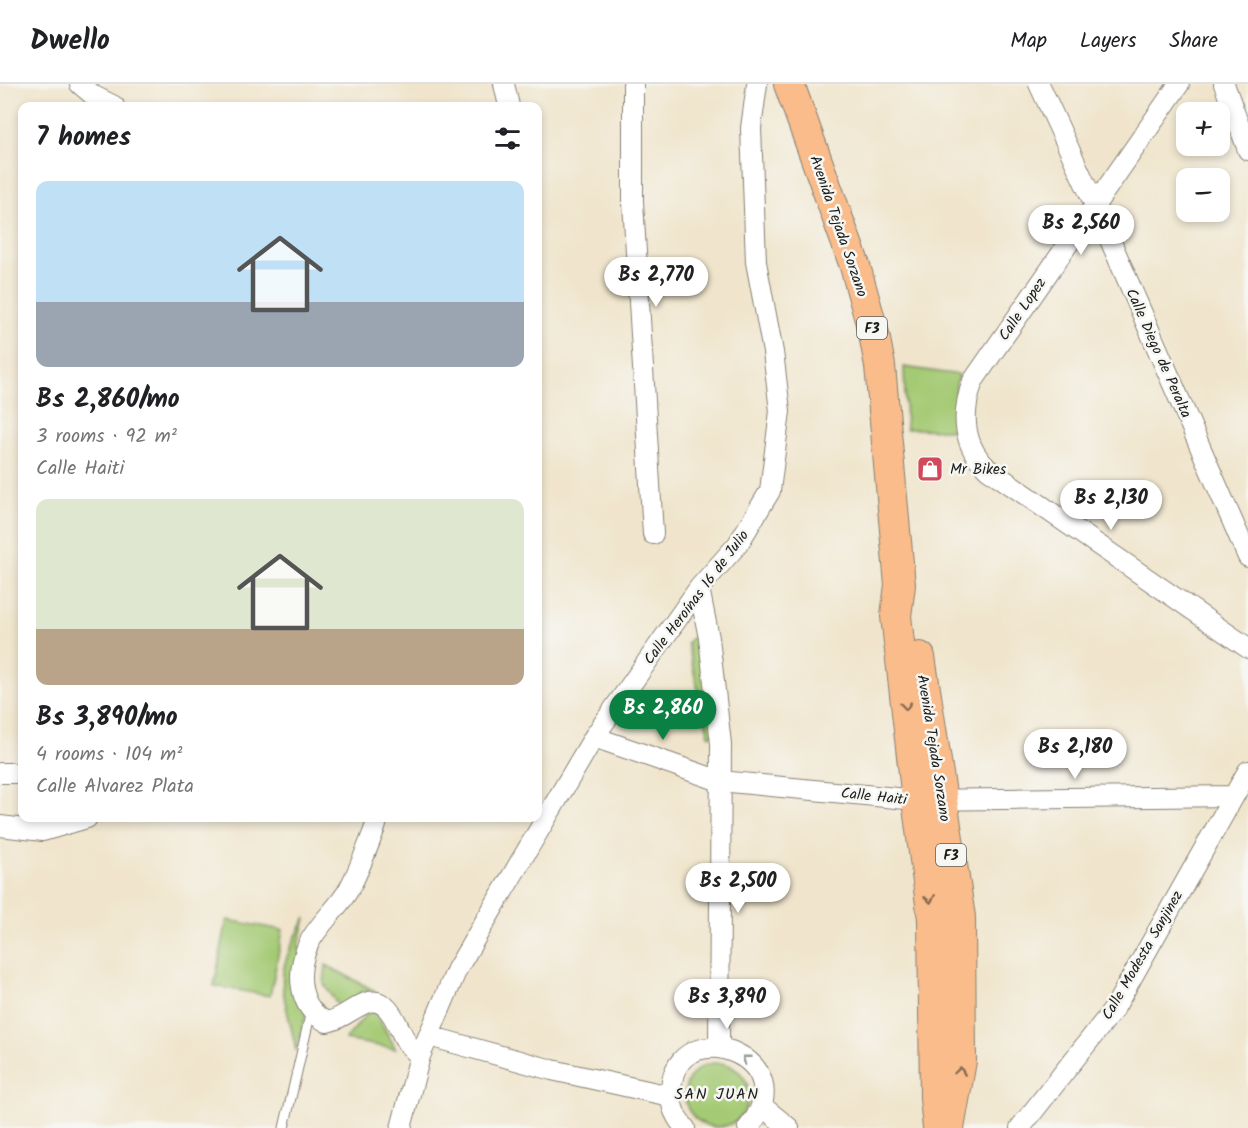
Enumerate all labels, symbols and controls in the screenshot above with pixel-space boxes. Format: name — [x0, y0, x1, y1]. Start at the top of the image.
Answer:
text: Dwello — [30, 19, 110, 64]
text: Map — [1010, 25, 1047, 58]
text: Layers — [1080, 25, 1136, 58]
text: Share — [1169, 25, 1218, 58]
map controls — [1176, 102, 1230, 222]
button: + — [1176, 102, 1230, 156]
text: 7 homes — [36, 117, 131, 159]
icon: filters — [491, 122, 524, 155]
street label: Avenida Tejada Sorzano — [803, 152, 874, 301]
button: − — [1176, 168, 1230, 222]
pin: Bs 2,560 — [1019, 205, 1143, 256]
text: Bs 2,560 — [1042, 208, 1120, 240]
icon: home — [226, 220, 334, 328]
pin: Bs 2,770 — [594, 257, 718, 308]
text: Bs 2,770 — [618, 260, 694, 292]
street label: Calle Lopez — [993, 273, 1053, 346]
street label: Calle Diego de Peralta — [1119, 285, 1197, 422]
road number: F3 — [857, 317, 887, 339]
text: Bs 2,860/mo — [36, 379, 180, 421]
text: 3 rooms · 92 m² — [36, 421, 177, 453]
text: Calle Haiti — [36, 453, 124, 485]
shop icon: Mr Bikes — [915, 454, 945, 484]
place label: Mr Bikes — [950, 458, 1007, 482]
pin: Bs 2,130 — [1049, 480, 1173, 531]
text: Bs 2,130 — [1074, 483, 1148, 515]
street label: Calle Heroínas 16 de Julio — [638, 525, 756, 670]
icon: home — [226, 538, 334, 646]
street label: Avenida Tejada Sorzano — [910, 673, 957, 824]
pin: Bs 2,860 — [601, 690, 725, 741]
text: Bs 2,860 — [623, 693, 703, 725]
text: Bs 3,890/mo — [36, 697, 178, 739]
one-way arrow — [899, 701, 912, 711]
pin: Bs 2,180 — [1013, 729, 1137, 780]
text: Bs 2,180 — [1038, 732, 1112, 764]
text: 4 rooms · 104 m² — [36, 739, 182, 771]
text: Calle Alvarez Plata — [36, 771, 194, 803]
street label: Calle Haiti — [840, 782, 909, 813]
road number: F3 — [936, 844, 966, 866]
pin: Bs 2,500 — [676, 863, 800, 914]
text: Bs 2,500 — [699, 866, 777, 898]
street label: Calle Modesta Sanjinez — [1096, 886, 1190, 1025]
one-way arrow — [924, 895, 936, 904]
pin: Bs 3,890 — [665, 979, 789, 1030]
text: Bs 3,890 — [688, 982, 766, 1014]
one-way arrow — [741, 1056, 752, 1067]
one-way arrow — [953, 1066, 965, 1075]
district label: SAN JUAN — [674, 1082, 760, 1107]

